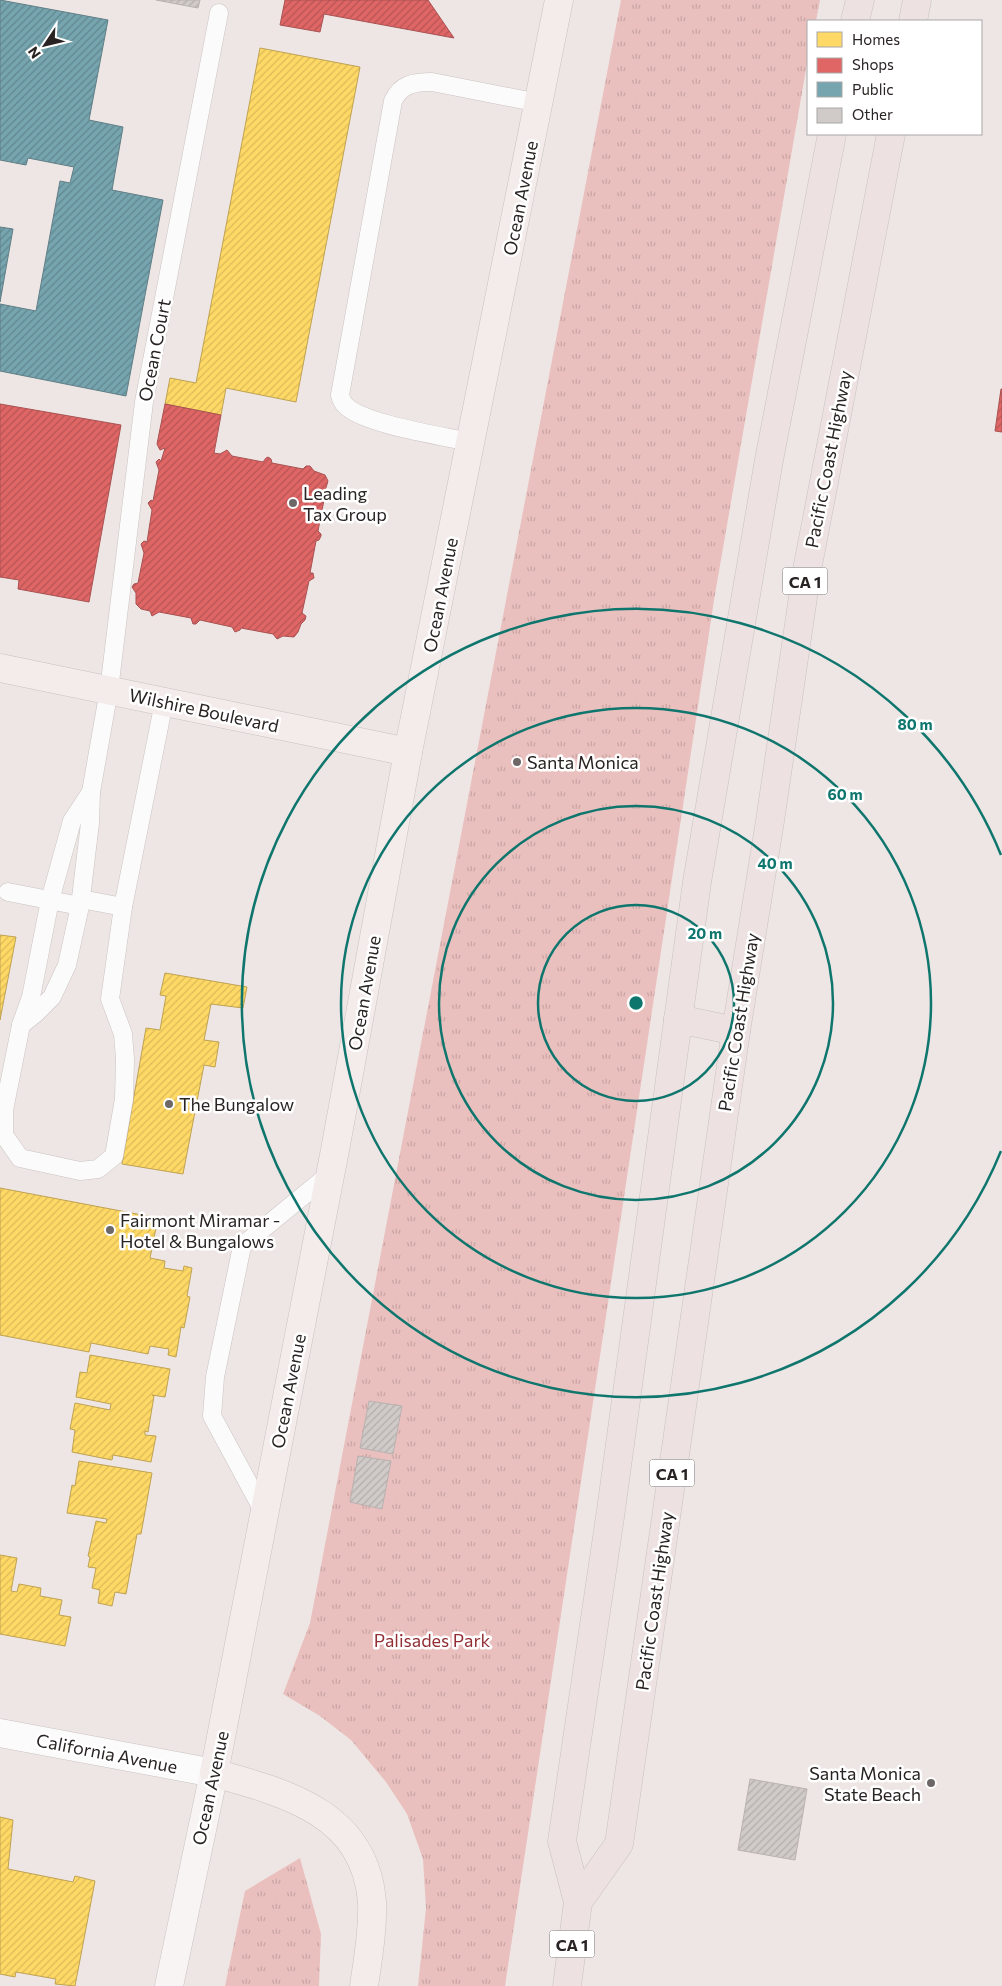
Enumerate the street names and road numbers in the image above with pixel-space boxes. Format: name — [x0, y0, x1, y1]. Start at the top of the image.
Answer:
street label: Ocean Avenue — [498, 139, 542, 257]
street label: Ocean Court — [133, 297, 175, 403]
street label: Pacific Coast Highway — [800, 368, 856, 550]
street label: Ocean Avenue — [418, 536, 462, 654]
road number: CA 1 — [782, 568, 828, 594]
street label: Wilshire Boulevard — [127, 683, 281, 737]
street label: Pacific Coast Highway — [713, 931, 763, 1113]
street label: Ocean Avenue — [343, 934, 385, 1052]
street label: Ocean Avenue — [266, 1332, 310, 1450]
road number: CA 1 — [650, 1460, 694, 1486]
street label: Pacific Coast Highway — [631, 1510, 677, 1692]
street label: California Avenue — [35, 1729, 179, 1777]
street label: Ocean Avenue — [187, 1729, 233, 1847]
road number: CA 1 — [550, 1930, 594, 1958]

